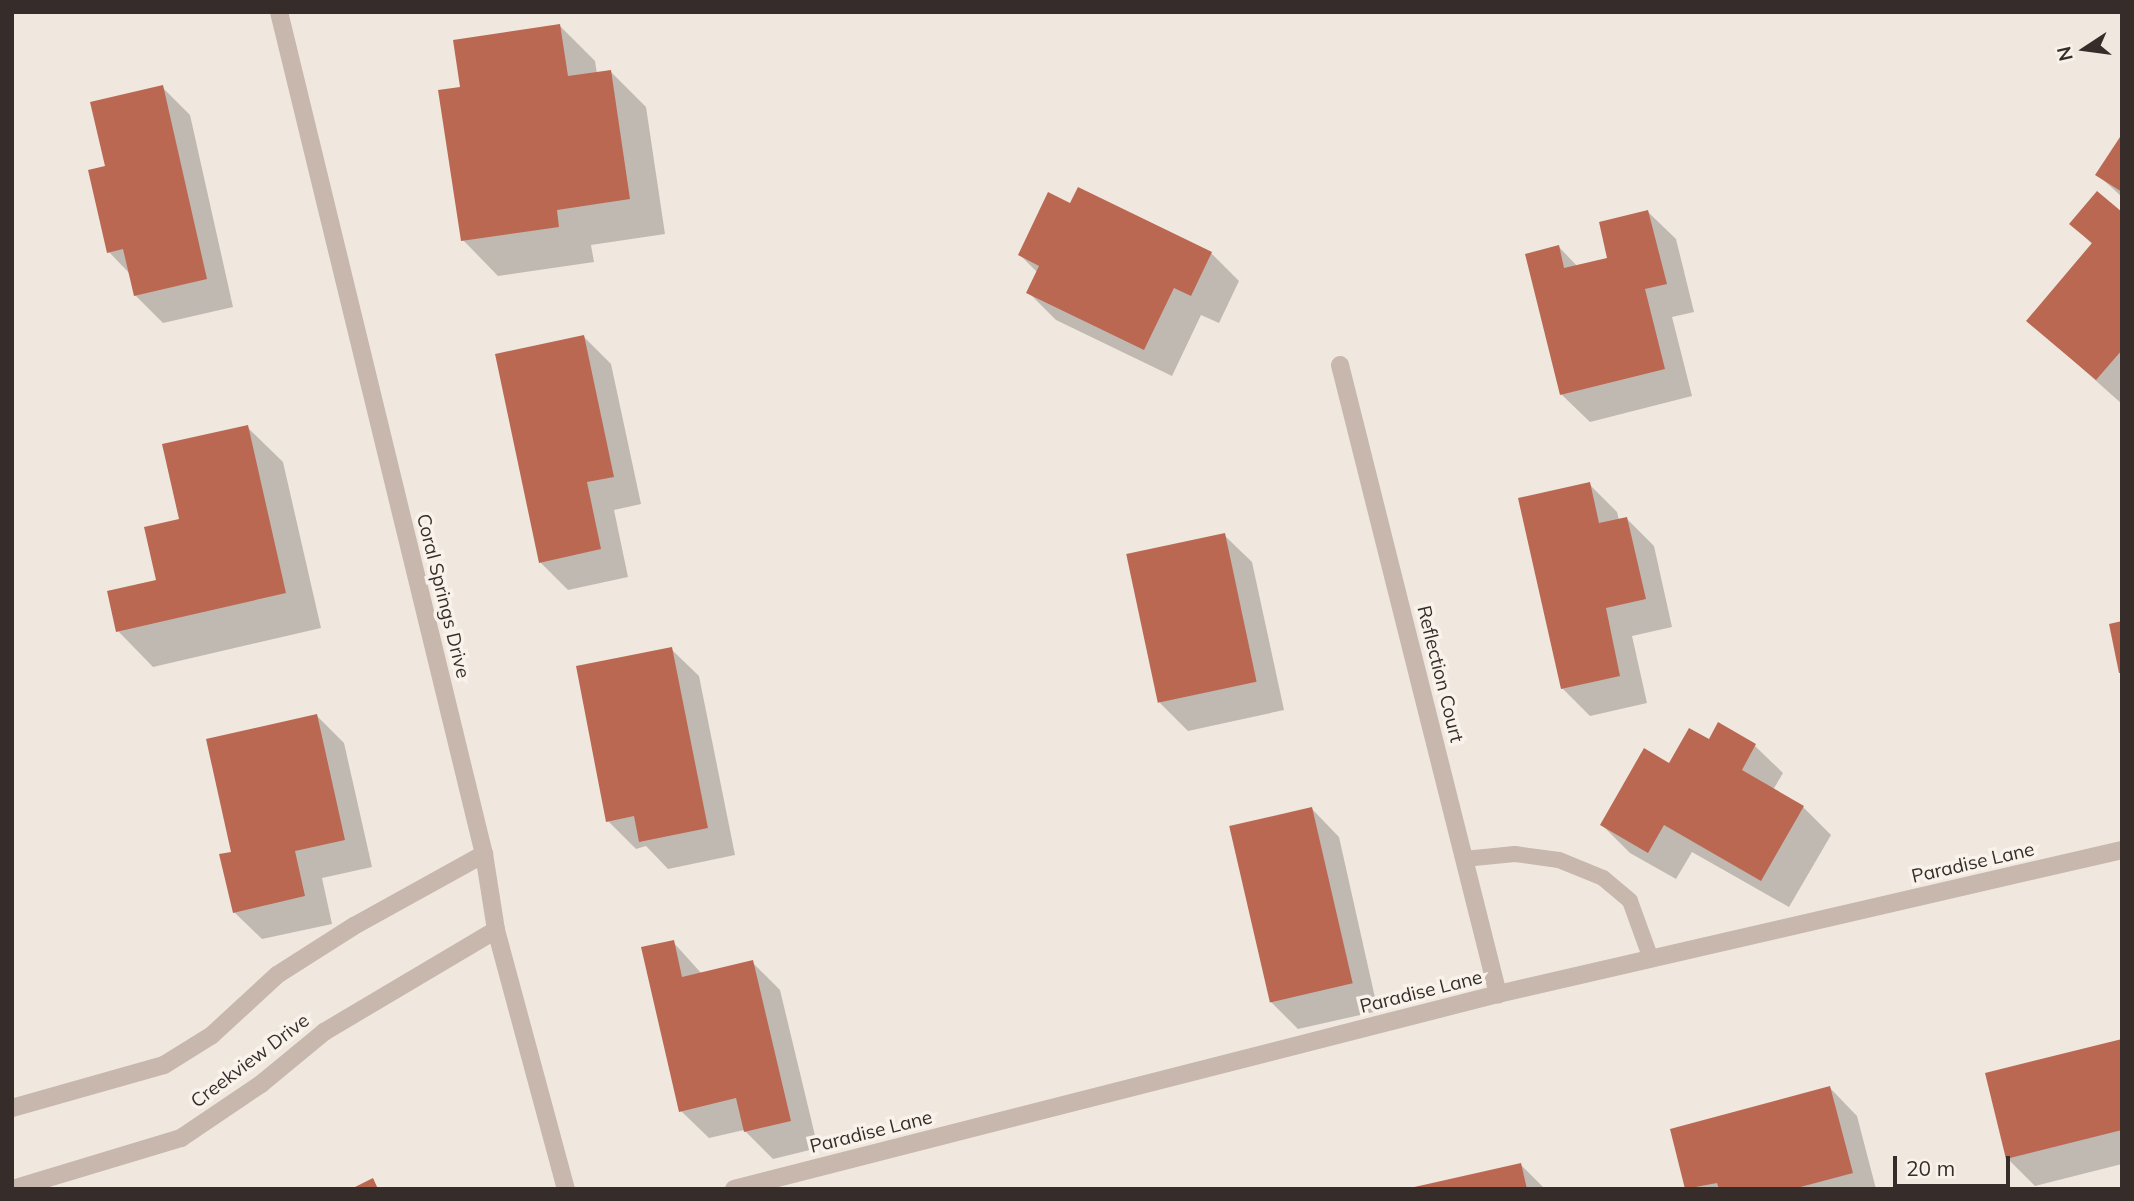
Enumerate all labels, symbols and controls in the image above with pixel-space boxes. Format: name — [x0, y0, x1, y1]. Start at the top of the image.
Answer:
north arrow — [2050, 14, 2120, 84]
text: N — [2051, 44, 2078, 63]
street label: Coral Springs Drive — [412, 512, 474, 680]
street label: Reflection Court — [1412, 603, 1468, 745]
street label: Paradise Lane — [1909, 838, 2037, 888]
street label: Paradise Lane — [1357, 966, 1485, 1018]
street label: Creekview Drive — [186, 1009, 314, 1113]
street label: Paradise Lane — [807, 1106, 935, 1158]
scale bar — [1896, 1142, 2013, 1186]
text: 20 m — [1906, 1155, 1955, 1181]

